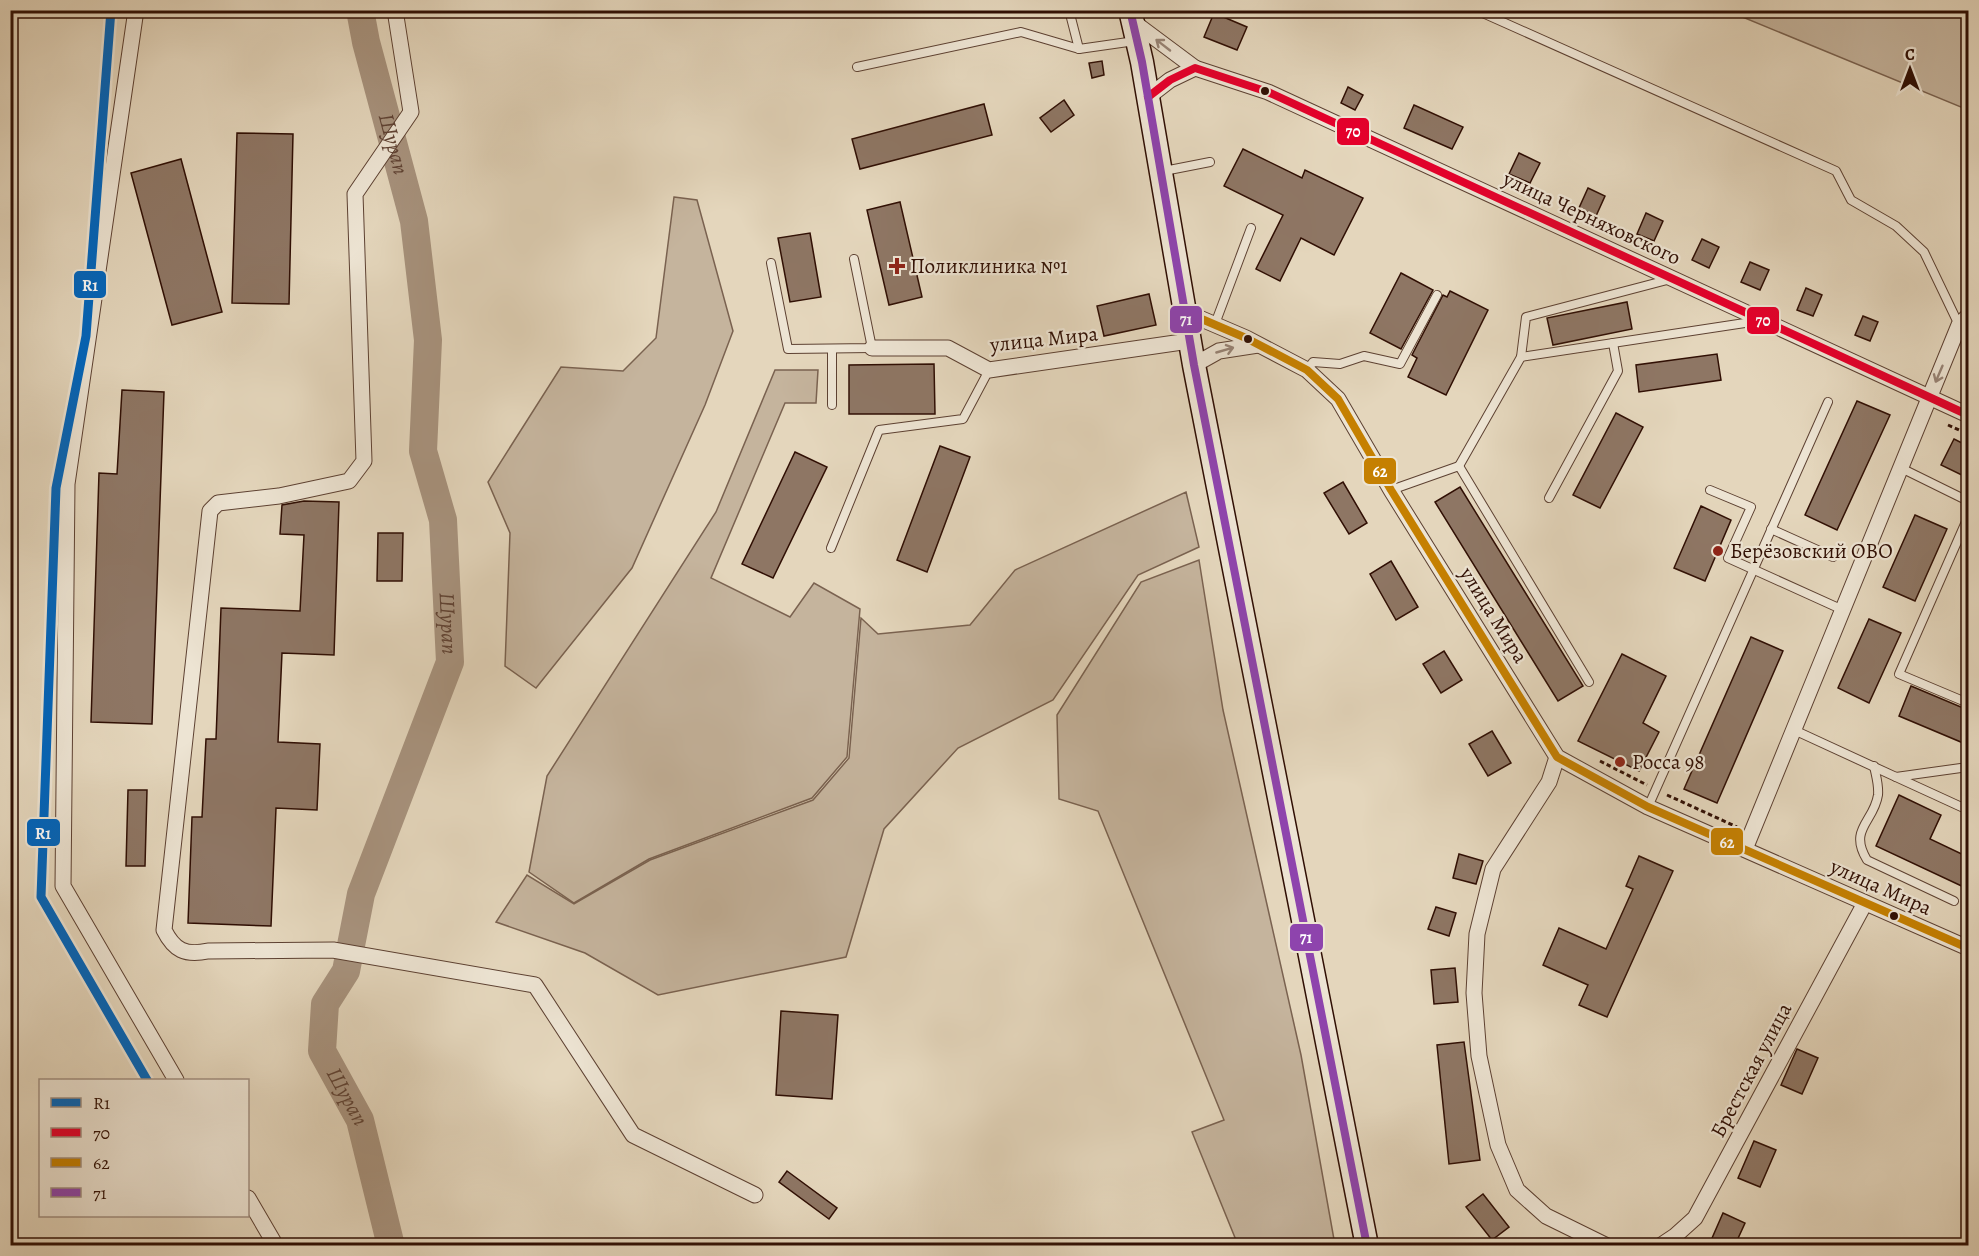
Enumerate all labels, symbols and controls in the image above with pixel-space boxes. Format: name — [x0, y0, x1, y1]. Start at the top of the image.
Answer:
one-way arrow — [1155, 39, 1171, 52]
north arrow — [1880, 39, 1940, 99]
text: С — [1905, 44, 1915, 66]
unlabelled marker — [1259, 85, 1271, 97]
water label: Шурап — [371, 110, 416, 178]
line badge: 70 — [1336, 117, 1370, 146]
text: 70 — [1346, 121, 1360, 143]
street label: улица Черняховского — [1498, 164, 1685, 271]
place label: Поликлиника №1 — [910, 252, 1068, 280]
marker: Поликлиника №1 — [888, 257, 906, 275]
line badge: R1 — [73, 270, 107, 299]
text: R1 — [82, 275, 98, 297]
line badge: 71 — [1169, 305, 1203, 334]
line badge: 70 — [1746, 306, 1780, 335]
text: 71 — [1180, 309, 1193, 331]
text: 70 — [1756, 310, 1770, 332]
street label: улица Мира — [988, 319, 1100, 359]
unlabelled marker — [1242, 333, 1254, 345]
one-way arrow — [1215, 344, 1234, 356]
one-way arrow — [1933, 365, 1944, 383]
line badge: 62 — [1363, 457, 1397, 485]
text: 62 — [1372, 461, 1388, 483]
place label: Берёзовский ОВО — [1730, 537, 1893, 565]
marker: Берёзовский ОВО — [1711, 544, 1725, 558]
street label: улица Мира — [1453, 561, 1535, 669]
water label: Шурап — [432, 591, 465, 655]
place label: Росса 98 — [1632, 748, 1705, 776]
marker: Росса 98 — [1613, 755, 1627, 769]
line badge: R1 — [26, 818, 61, 847]
text: R1 — [35, 823, 51, 845]
line badge: 62 — [1710, 827, 1744, 856]
text: 62 — [1719, 832, 1735, 854]
street label: улица Мира — [1825, 852, 1936, 922]
unlabelled marker — [1888, 910, 1900, 922]
line badge: 71 — [1289, 923, 1324, 952]
text: 71 — [1300, 927, 1313, 949]
street label: Брестская улица — [1704, 997, 1798, 1142]
water label: Шурап — [319, 1062, 375, 1131]
legend — [39, 1079, 249, 1217]
text: R1 — [93, 1091, 110, 1115]
text: 70 — [93, 1121, 110, 1145]
text: 62 — [93, 1151, 110, 1175]
text: 71 — [93, 1181, 107, 1205]

